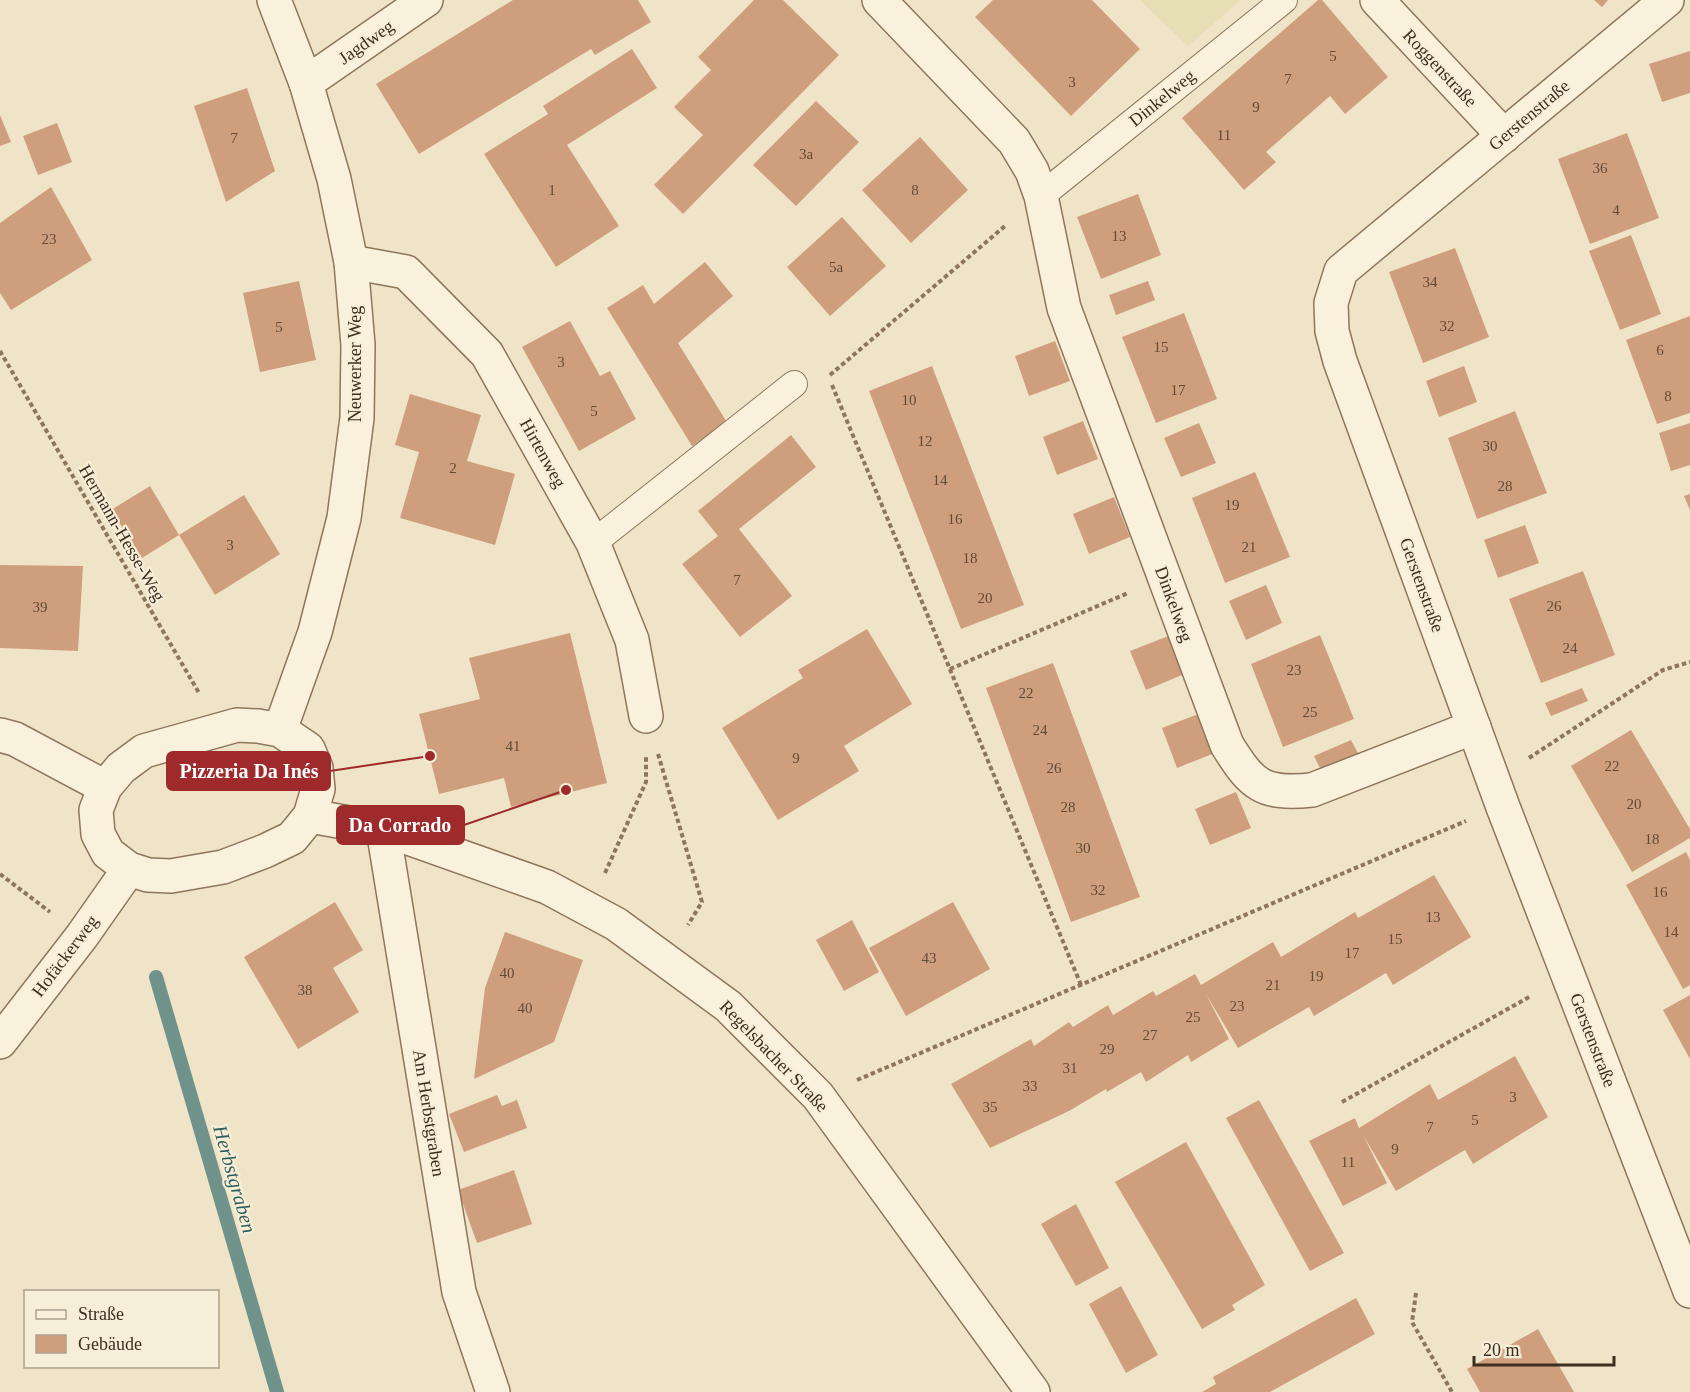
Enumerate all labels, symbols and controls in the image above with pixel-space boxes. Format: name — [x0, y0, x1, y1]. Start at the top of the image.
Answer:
street label: Jagdweg — [334, 16, 398, 68]
street label: Roggenstraße — [1399, 25, 1481, 111]
house number: 5 — [1329, 48, 1337, 64]
street label: Dinkelweg — [1125, 65, 1199, 131]
house number: 7 — [1284, 71, 1292, 87]
house number: 3 — [1068, 74, 1076, 90]
street label: Gerstenstraße — [1485, 76, 1573, 154]
house number: 9 — [1252, 99, 1260, 115]
house number: 11 — [1217, 127, 1231, 143]
house number: 7 — [230, 130, 238, 146]
house number: 3a — [799, 146, 813, 162]
house number: 36 — [1593, 160, 1608, 176]
house number: 1 — [548, 182, 556, 198]
house number: 8 — [911, 182, 919, 198]
house number: 4 — [1612, 202, 1620, 218]
house number: 13 — [1112, 228, 1127, 244]
house number: 23 — [42, 231, 57, 247]
house number: 5a — [829, 259, 843, 275]
house number: 34 — [1423, 274, 1438, 290]
street label: Neuwerker Weg — [345, 306, 365, 422]
house number: 32 — [1440, 318, 1455, 334]
house number: 5 — [275, 319, 283, 335]
house number: 15 — [1154, 339, 1169, 355]
house number: 6 — [1656, 342, 1664, 358]
house number: 3 — [557, 354, 565, 370]
house number: 17 — [1171, 382, 1186, 398]
house number: 8 — [1664, 388, 1672, 404]
house number: 10 — [902, 392, 917, 408]
house number: 5 — [590, 403, 598, 419]
street label: Hirtenweg — [516, 415, 570, 491]
house number: 12 — [918, 433, 933, 449]
house number: 30 — [1483, 438, 1498, 454]
house number: 2 — [449, 460, 457, 476]
street label: Hermann-Hesse-Weg — [75, 461, 169, 605]
house number: 14 — [933, 472, 948, 488]
house number: 28 — [1498, 478, 1513, 494]
house number: 19 — [1225, 497, 1240, 513]
house number: 16 — [948, 511, 963, 527]
street label: Gerstenstraße — [1396, 535, 1448, 635]
house number: 3 — [226, 537, 234, 553]
house number: 21 — [1242, 539, 1257, 555]
house number: 18 — [963, 550, 978, 566]
street label: Dinkelweg — [1151, 563, 1197, 645]
house number: 7 — [733, 572, 741, 588]
house number: 20 — [978, 590, 993, 606]
house number: 26 — [1547, 598, 1562, 614]
house number: 39 — [33, 599, 48, 615]
house number: 24 — [1563, 640, 1578, 656]
house number: 23 — [1287, 662, 1302, 678]
house number: 22 — [1019, 685, 1034, 701]
house number: 25 — [1303, 704, 1318, 720]
house number: 24 — [1033, 722, 1048, 738]
house number: 41 — [506, 738, 521, 754]
house number: 9 — [792, 750, 800, 766]
callout: Pizzeria Da Inés — [167, 752, 330, 790]
house number: 22 — [1605, 758, 1620, 774]
text: Pizzeria Da Inés — [180, 760, 319, 782]
house number: 26 — [1047, 760, 1062, 776]
house number: 20 — [1627, 796, 1642, 812]
house number: 28 — [1061, 799, 1076, 815]
callout: Da Corrado — [337, 806, 464, 844]
text: Da Corrado — [349, 814, 451, 836]
house number: 18 — [1645, 831, 1660, 847]
house number: 30 — [1076, 840, 1091, 856]
house number: 32 — [1091, 882, 1106, 898]
house number: 16 — [1653, 884, 1668, 900]
house number: 13 — [1426, 909, 1441, 925]
street label: Hofäckerweg — [28, 911, 102, 1001]
house number: 14 — [1664, 924, 1679, 940]
house number: 15 — [1388, 931, 1403, 947]
house number: 17 — [1345, 945, 1360, 961]
house number: 43 — [922, 950, 937, 966]
house number: 40 — [500, 965, 515, 981]
house number: 19 — [1309, 968, 1324, 984]
house number: 21 — [1266, 977, 1281, 993]
house number: 38 — [298, 982, 313, 998]
street label: Gerstenstraße — [1566, 990, 1620, 1090]
street label: Regelsbacher Straße — [716, 996, 832, 1116]
house number: 23 — [1230, 998, 1245, 1014]
house number: 40 — [518, 1000, 533, 1016]
house number: 25 — [1186, 1009, 1201, 1025]
house number: 27 — [1143, 1027, 1158, 1043]
house number: 29 — [1100, 1041, 1115, 1057]
street label: Am Herbstgraben — [409, 1048, 449, 1178]
house number: 31 — [1063, 1060, 1078, 1076]
house number: 33 — [1023, 1078, 1038, 1094]
house number: 3 — [1509, 1089, 1517, 1105]
house number: 35 — [983, 1099, 998, 1115]
house number: 5 — [1471, 1112, 1479, 1128]
house number: 7 — [1426, 1119, 1434, 1135]
water label: Herbstgraben — [208, 1122, 261, 1236]
house number: 9 — [1391, 1141, 1399, 1157]
house number: 11 — [1341, 1154, 1355, 1170]
legend — [24, 1290, 219, 1368]
text: Straße — [78, 1304, 124, 1324]
scale bar — [1474, 1329, 1614, 1367]
text: Gebäude — [78, 1334, 142, 1354]
text: 20 m — [1483, 1340, 1520, 1360]

